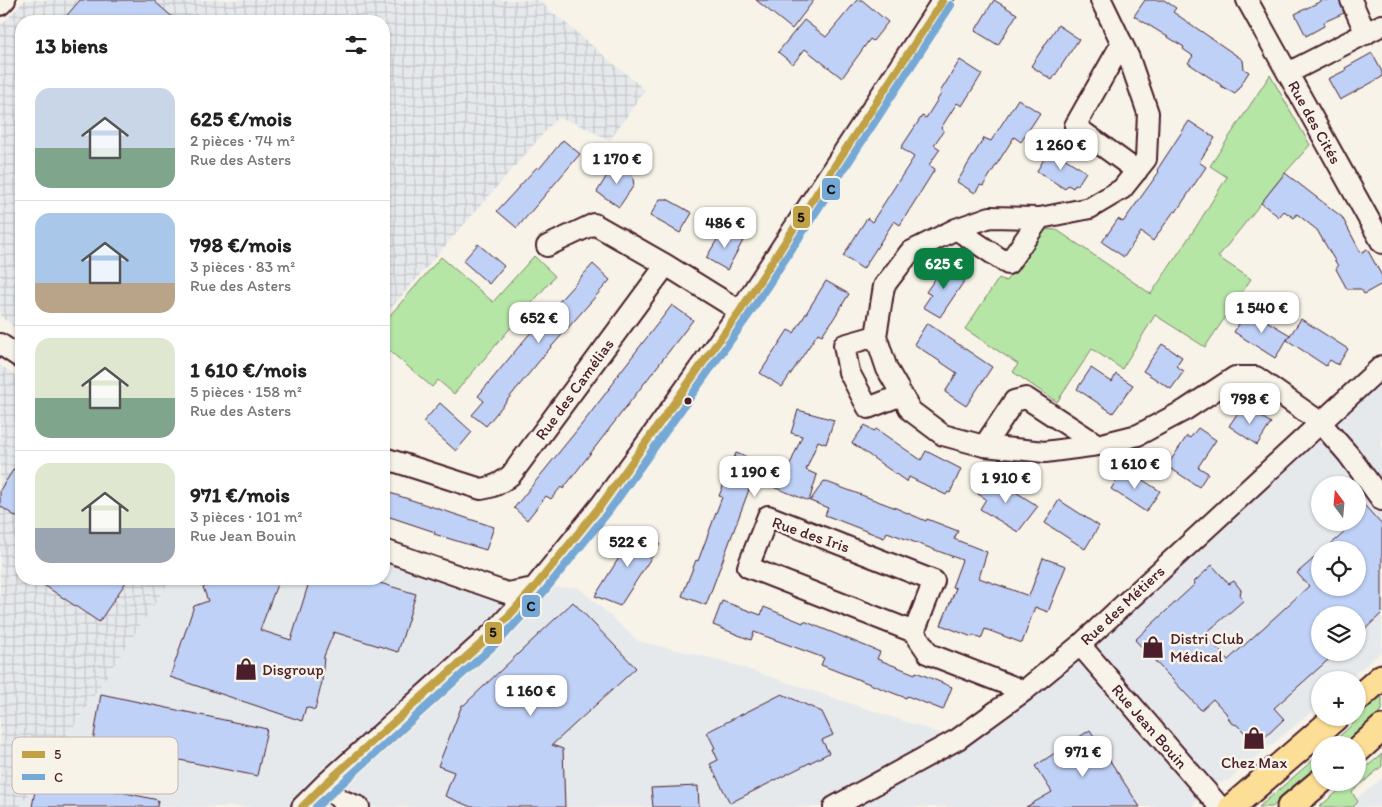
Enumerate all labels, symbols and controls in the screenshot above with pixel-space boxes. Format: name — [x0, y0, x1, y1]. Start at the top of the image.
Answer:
icon: filters — [342, 31, 370, 59]
text: 13 biens — [35, 33, 108, 58]
street label: Rue des Cités — [1284, 77, 1345, 167]
text: 625 €/mois — [190, 106, 292, 131]
icon: home — [75, 108, 135, 168]
pin: 1 260 € — [1015, 128, 1107, 171]
text: 2 pièces · 74 m² — [190, 131, 295, 150]
text: 1 260 € — [1036, 135, 1086, 154]
pin: 1 170 € — [571, 142, 663, 185]
text: 1 170 € — [593, 149, 641, 168]
text: Rue des Asters — [190, 150, 291, 169]
line badge: C — [821, 177, 841, 201]
text: C — [826, 181, 836, 198]
line badge: 5 — [792, 205, 811, 229]
pin: 486 € — [690, 206, 760, 249]
text: 5 — [797, 209, 805, 226]
text: 486 € — [705, 213, 745, 232]
text: 798 €/mois — [190, 232, 292, 257]
icon: home — [75, 233, 135, 293]
pin: 625 € — [909, 248, 979, 290]
text: 625 € — [925, 254, 963, 273]
text: 3 pièces · 83 m² — [190, 257, 295, 276]
text: Rue des Asters — [190, 276, 291, 295]
pin: 1 540 € — [1216, 292, 1308, 334]
text: 1 540 € — [1236, 298, 1288, 317]
pin: 652 € — [504, 302, 574, 344]
text: 652 € — [520, 308, 558, 327]
street label: Rue des Camélias — [531, 335, 618, 444]
text: 1 610 €/mois — [190, 357, 307, 382]
icon: home — [75, 358, 135, 418]
text: 5 pièces · 158 m² — [190, 382, 302, 401]
pin: 798 € — [1215, 382, 1285, 425]
text: 798 € — [1231, 389, 1269, 408]
unlabelled marker — [683, 396, 693, 406]
text: Rue des Asters — [190, 401, 291, 420]
pin: 1 610 € — [1089, 448, 1181, 490]
text: 1 610 € — [1110, 454, 1160, 473]
pin: 1 190 € — [709, 456, 801, 498]
text: 1 190 € — [730, 462, 780, 481]
pin: 1 910 € — [960, 462, 1052, 504]
text: 1 910 € — [981, 468, 1031, 487]
north arrow — [1311, 476, 1366, 531]
map controls — [1311, 476, 1366, 791]
text: 971 €/mois — [190, 482, 290, 507]
icon: home — [75, 483, 135, 543]
text: 3 pièces · 101 m² — [190, 507, 302, 526]
street label: Rue des Iris — [770, 512, 852, 557]
text: Rue Jean Bouin — [190, 526, 296, 545]
pin: 522 € — [593, 526, 663, 568]
text: 522 € — [609, 532, 647, 551]
button: locate — [1311, 541, 1366, 596]
street label: Rue des Métiers — [1076, 561, 1168, 649]
line badge: C — [521, 594, 541, 618]
text: C — [526, 598, 536, 615]
button: layers — [1311, 606, 1366, 661]
line badge: 5 — [484, 621, 503, 645]
text: 5 — [489, 624, 497, 641]
place label: Distri Club Médical — [1170, 629, 1244, 666]
shop icon: Distri Club Médical — [1140, 634, 1166, 660]
shop icon: Disgroup — [233, 656, 259, 682]
place label: Disgroup — [262, 660, 324, 679]
button: + — [1311, 671, 1366, 726]
pin: 1 160 € — [485, 674, 577, 717]
street label: Rue Jean Bouin — [1108, 680, 1192, 773]
text: 1 160 € — [506, 681, 556, 700]
shop icon: Chez Max — [1241, 725, 1267, 751]
pin: 971 € — [1048, 736, 1118, 778]
button: − — [1311, 736, 1366, 791]
legend — [12, 737, 178, 794]
text: 971 € — [1065, 742, 1101, 761]
text: 5 — [54, 746, 61, 763]
place label: Chez Max — [1221, 753, 1287, 772]
text: C — [54, 769, 63, 786]

